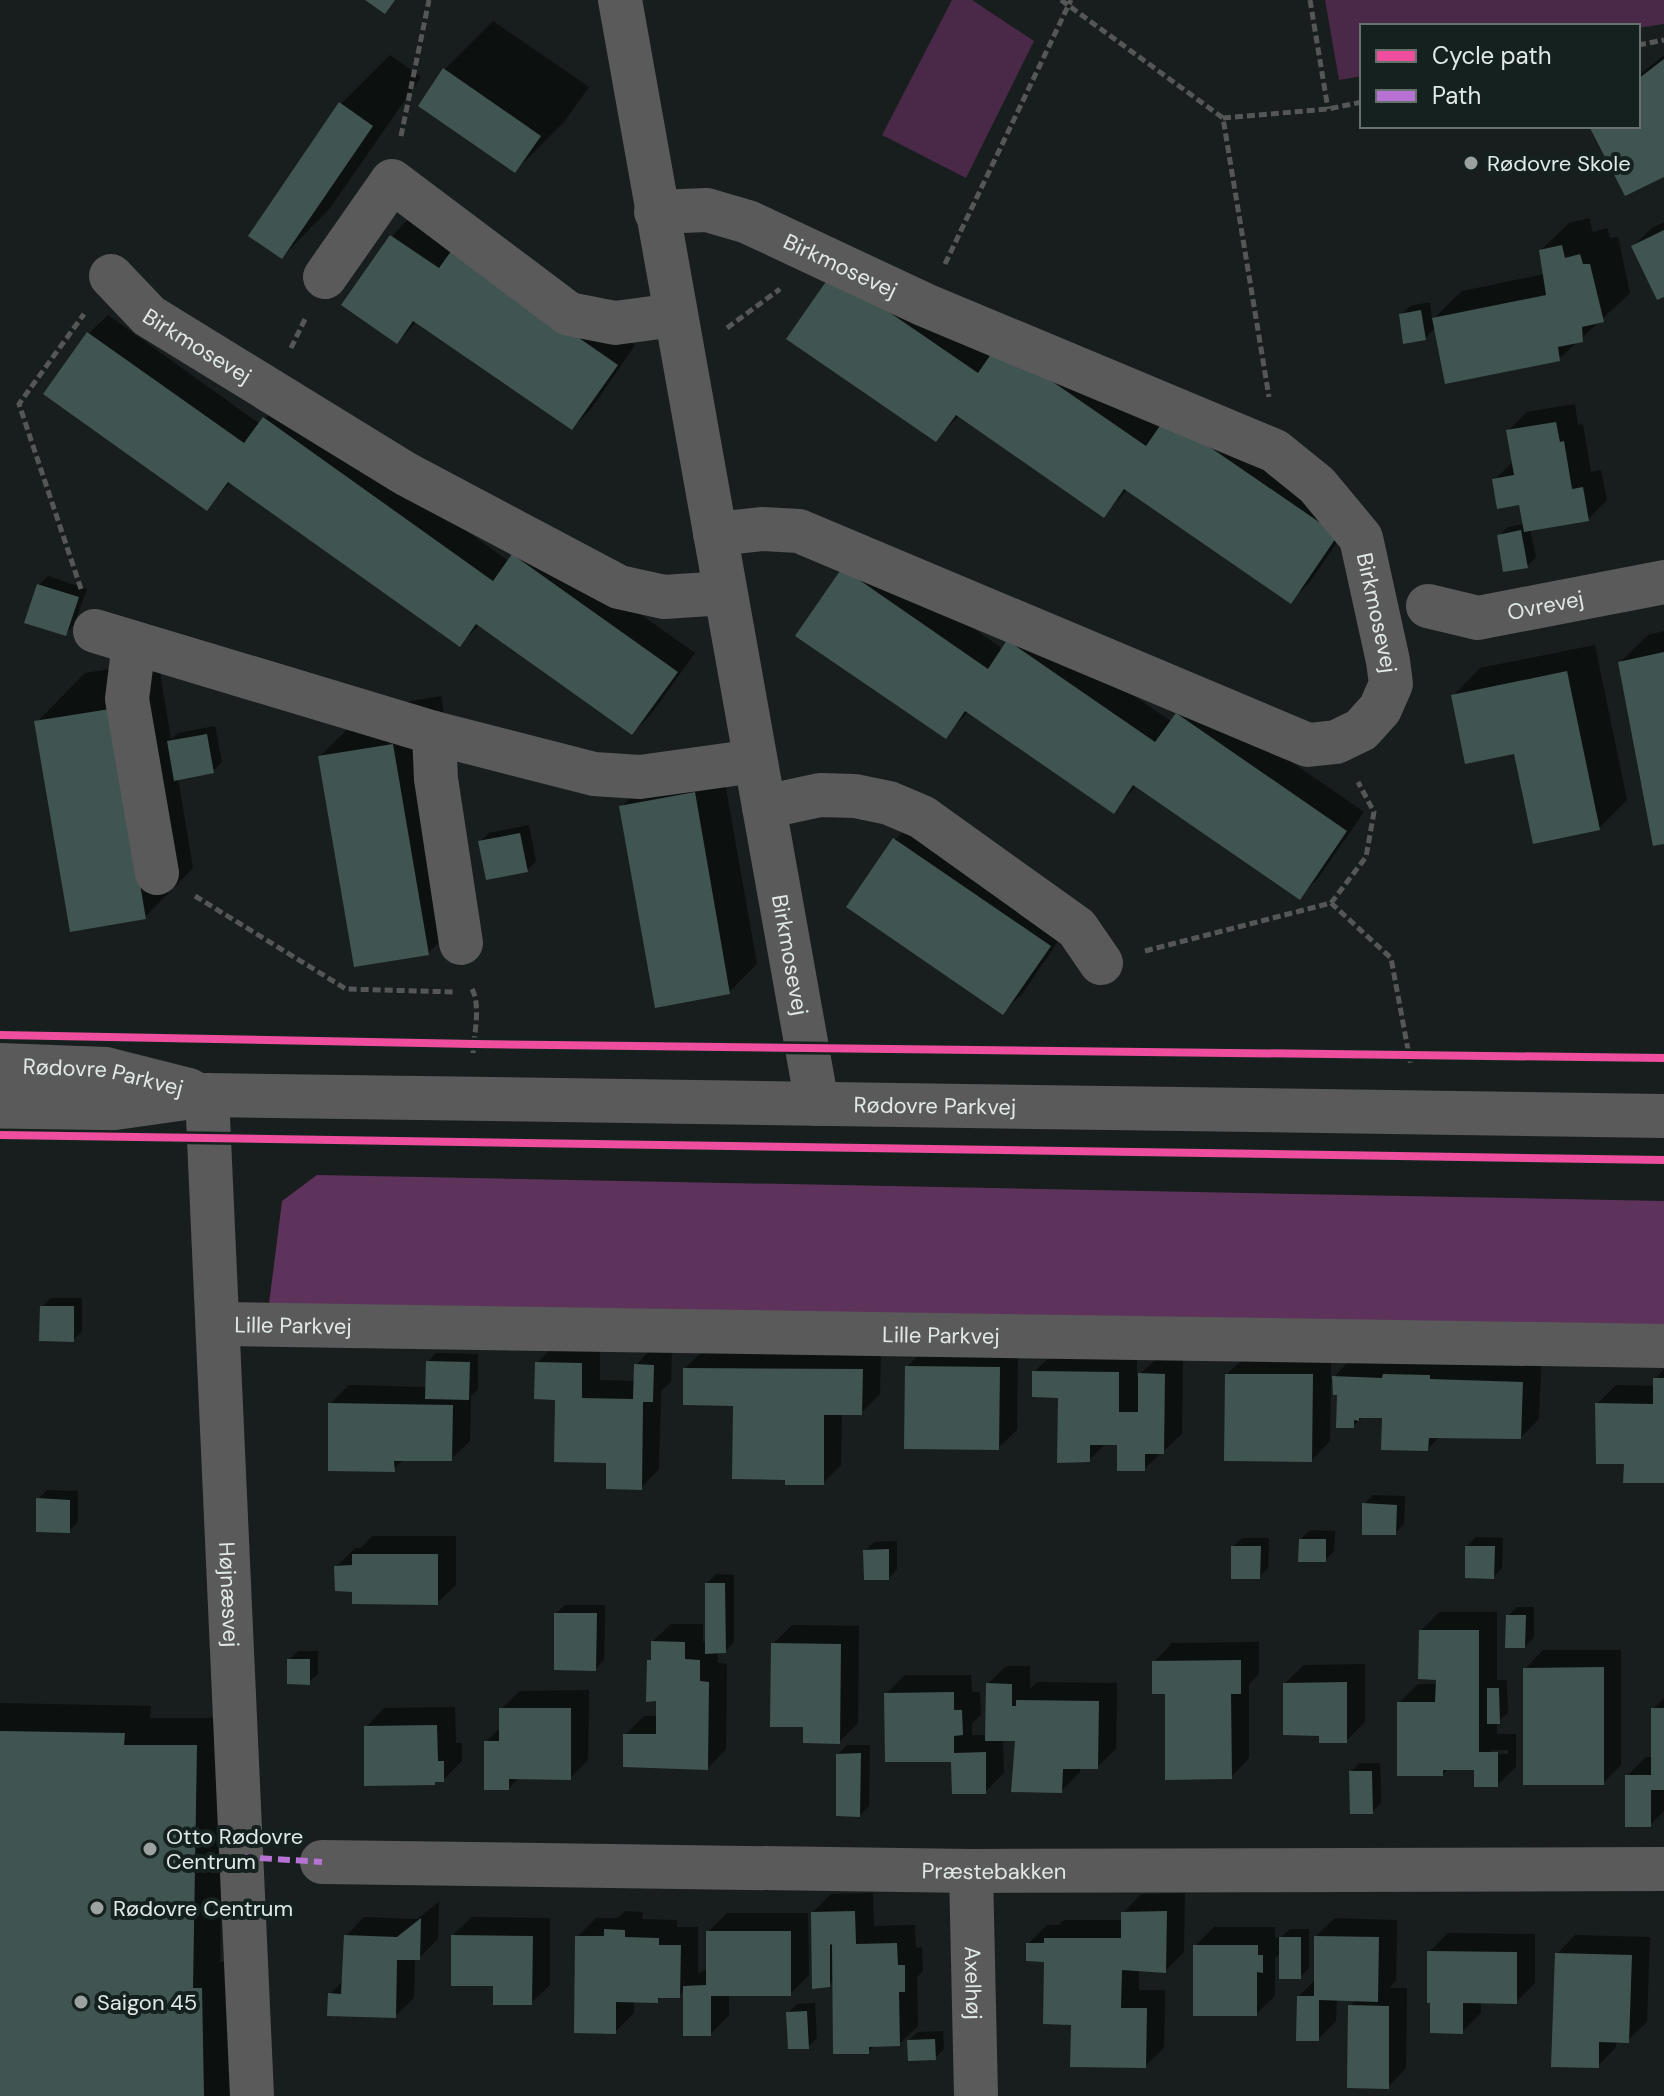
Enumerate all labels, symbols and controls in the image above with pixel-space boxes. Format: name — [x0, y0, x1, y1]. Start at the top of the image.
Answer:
legend — [1360, 24, 1640, 128]
text: Cycle path — [1432, 40, 1551, 71]
text: Path — [1432, 80, 1481, 111]
place label: Rødovre Skole — [1487, 149, 1631, 178]
marker: Rødovre Skole — [1462, 154, 1480, 172]
street label: Birkmosevej — [779, 227, 902, 305]
street label: Birkmosevej — [137, 302, 257, 391]
street label: Birkmosevej — [1350, 550, 1403, 675]
street label: Ovrevej — [1505, 584, 1586, 627]
street label: Birkmosevej — [765, 892, 815, 1018]
street label: Rødovre Parkvej — [22, 1052, 186, 1103]
street label: Rødovre Parkvej — [853, 1090, 1016, 1122]
street label: Lille Parkvej — [234, 1310, 352, 1341]
street label: Lille Parkvej — [882, 1320, 1000, 1351]
street label: Højnæsvej — [212, 1541, 246, 1648]
place label: Otto Rødovre Centrum — [166, 1822, 303, 1876]
marker: Otto Rødovre Centrum — [141, 1840, 159, 1858]
street label: Præstebakken — [921, 1856, 1066, 1886]
place label: Rødovre Centrum — [113, 1894, 293, 1923]
marker: Rødovre Centrum — [88, 1899, 106, 1917]
street label: Axelhøj — [958, 1946, 988, 2020]
place label: Saigon 45 — [97, 1988, 197, 2017]
marker: Saigon 45 — [72, 1993, 90, 2011]

